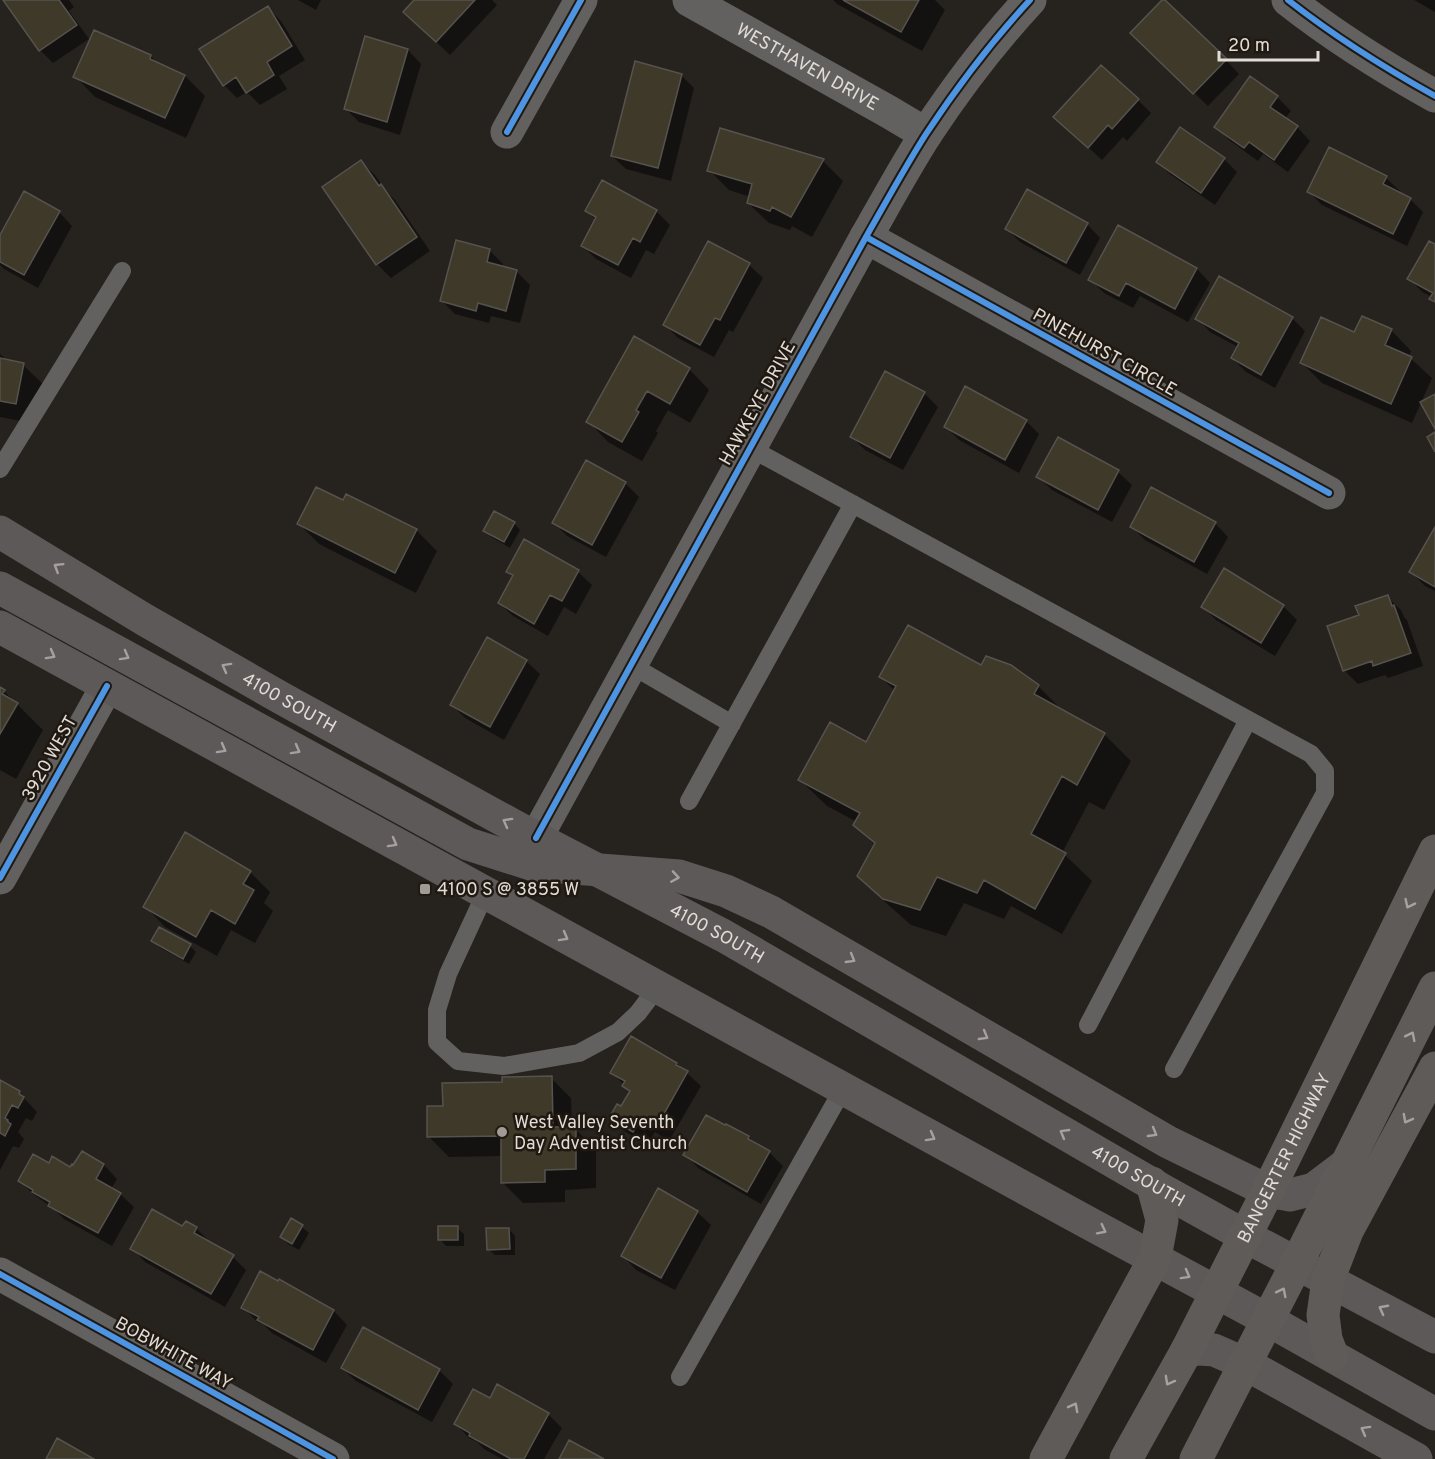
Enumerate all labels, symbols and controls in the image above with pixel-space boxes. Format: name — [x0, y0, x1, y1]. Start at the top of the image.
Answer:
street label: WESTHAVEN DRIVE — [732, 19, 882, 117]
scale bar — [1219, 24, 1318, 62]
text: 20 m — [1228, 35, 1270, 58]
street label: PINEHURST CIRCLE — [1028, 304, 1180, 402]
street label: HAWKEYE DRIVE — [715, 338, 802, 470]
one-way arrow — [54, 564, 65, 575]
one-way arrow — [45, 648, 56, 659]
one-way arrow — [119, 649, 129, 660]
one-way arrow — [222, 663, 233, 674]
street label: 4100 SOUTH — [238, 668, 340, 739]
street label: 3920 WEST — [17, 712, 83, 805]
one-way arrow — [216, 742, 226, 753]
one-way arrow — [290, 743, 300, 754]
one-way arrow — [503, 818, 514, 829]
one-way arrow — [387, 836, 397, 847]
one-way arrow — [670, 870, 680, 882]
place label: 4100 S @ 3855 W — [437, 879, 579, 902]
marker: 4100 S @ 3855 W — [418, 882, 432, 896]
one-way arrow — [1405, 897, 1417, 908]
street label: 4100 SOUTH — [665, 900, 768, 970]
one-way arrow — [558, 930, 568, 941]
one-way arrow — [844, 951, 855, 963]
one-way arrow — [978, 1029, 988, 1040]
one-way arrow — [1403, 1032, 1415, 1043]
street label: BANGERTER HIGHWAY — [1233, 1070, 1337, 1247]
place label: West Valley Seventh Day Adventist Church — [514, 1112, 687, 1156]
one-way arrow — [1403, 1113, 1414, 1124]
marker: West Valley Seventh Day Adventist Church — [495, 1125, 509, 1139]
one-way arrow — [1147, 1126, 1157, 1138]
one-way arrow — [1060, 1129, 1071, 1140]
one-way arrow — [924, 1130, 935, 1141]
street label: 4100 SOUTH — [1086, 1141, 1188, 1213]
one-way arrow — [1096, 1223, 1106, 1234]
one-way arrow — [1179, 1268, 1190, 1279]
one-way arrow — [1275, 1287, 1287, 1298]
one-way arrow — [1379, 1305, 1390, 1316]
street label: BOBWHITE WAY — [111, 1313, 236, 1396]
one-way arrow — [1165, 1375, 1177, 1385]
one-way arrow — [1067, 1403, 1078, 1414]
one-way arrow — [1361, 1426, 1371, 1438]

